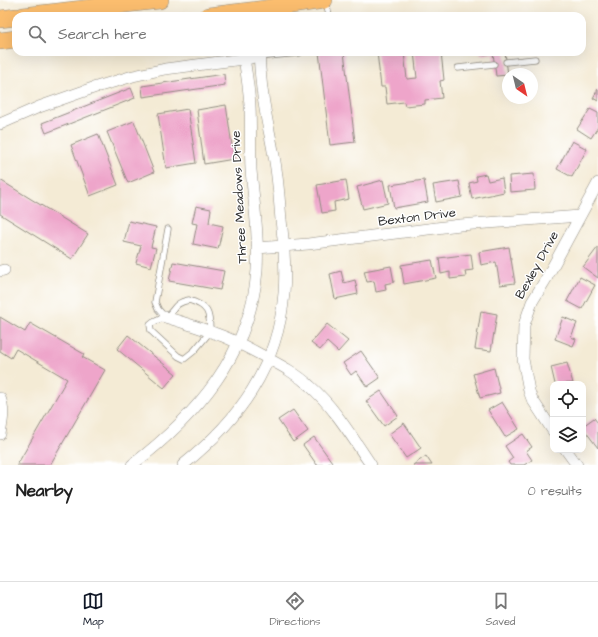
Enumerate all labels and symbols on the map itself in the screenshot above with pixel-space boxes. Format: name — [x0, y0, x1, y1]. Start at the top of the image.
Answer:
north arrow — [502, 68, 538, 104]
street label: Three Meadows Drive — [227, 130, 251, 264]
street label: Bexton Drive — [377, 203, 457, 231]
street label: Bexley Drive — [511, 228, 564, 303]

